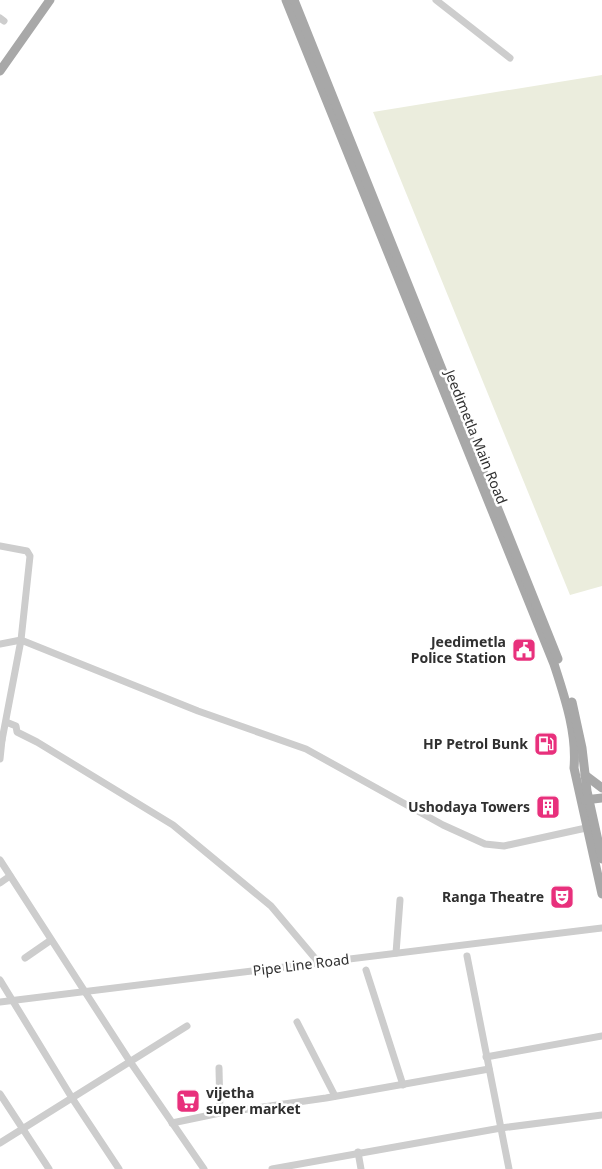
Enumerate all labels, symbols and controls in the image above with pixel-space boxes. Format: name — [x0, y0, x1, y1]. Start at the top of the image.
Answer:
street label: Jeedimetla Main Road — [440, 365, 512, 507]
place label: Jeedimetla Police Station — [411, 632, 506, 667]
public building icon: Jeedimetla Police Station — [511, 637, 537, 663]
fuel station icon: HP Petrol Bunk — [533, 731, 559, 757]
place label: HP Petrol Bunk — [423, 734, 528, 753]
building icon: Ushodaya Towers — [535, 794, 561, 820]
place label: Ushodaya Towers — [408, 797, 530, 816]
theatre icon: Ranga Theatre — [549, 884, 575, 910]
place label: Ranga Theatre — [442, 887, 544, 906]
street label: Pipe Line Road — [252, 949, 350, 980]
place label: vijetha super market — [206, 1083, 301, 1118]
supermarket icon: vijetha super market — [175, 1088, 201, 1114]

